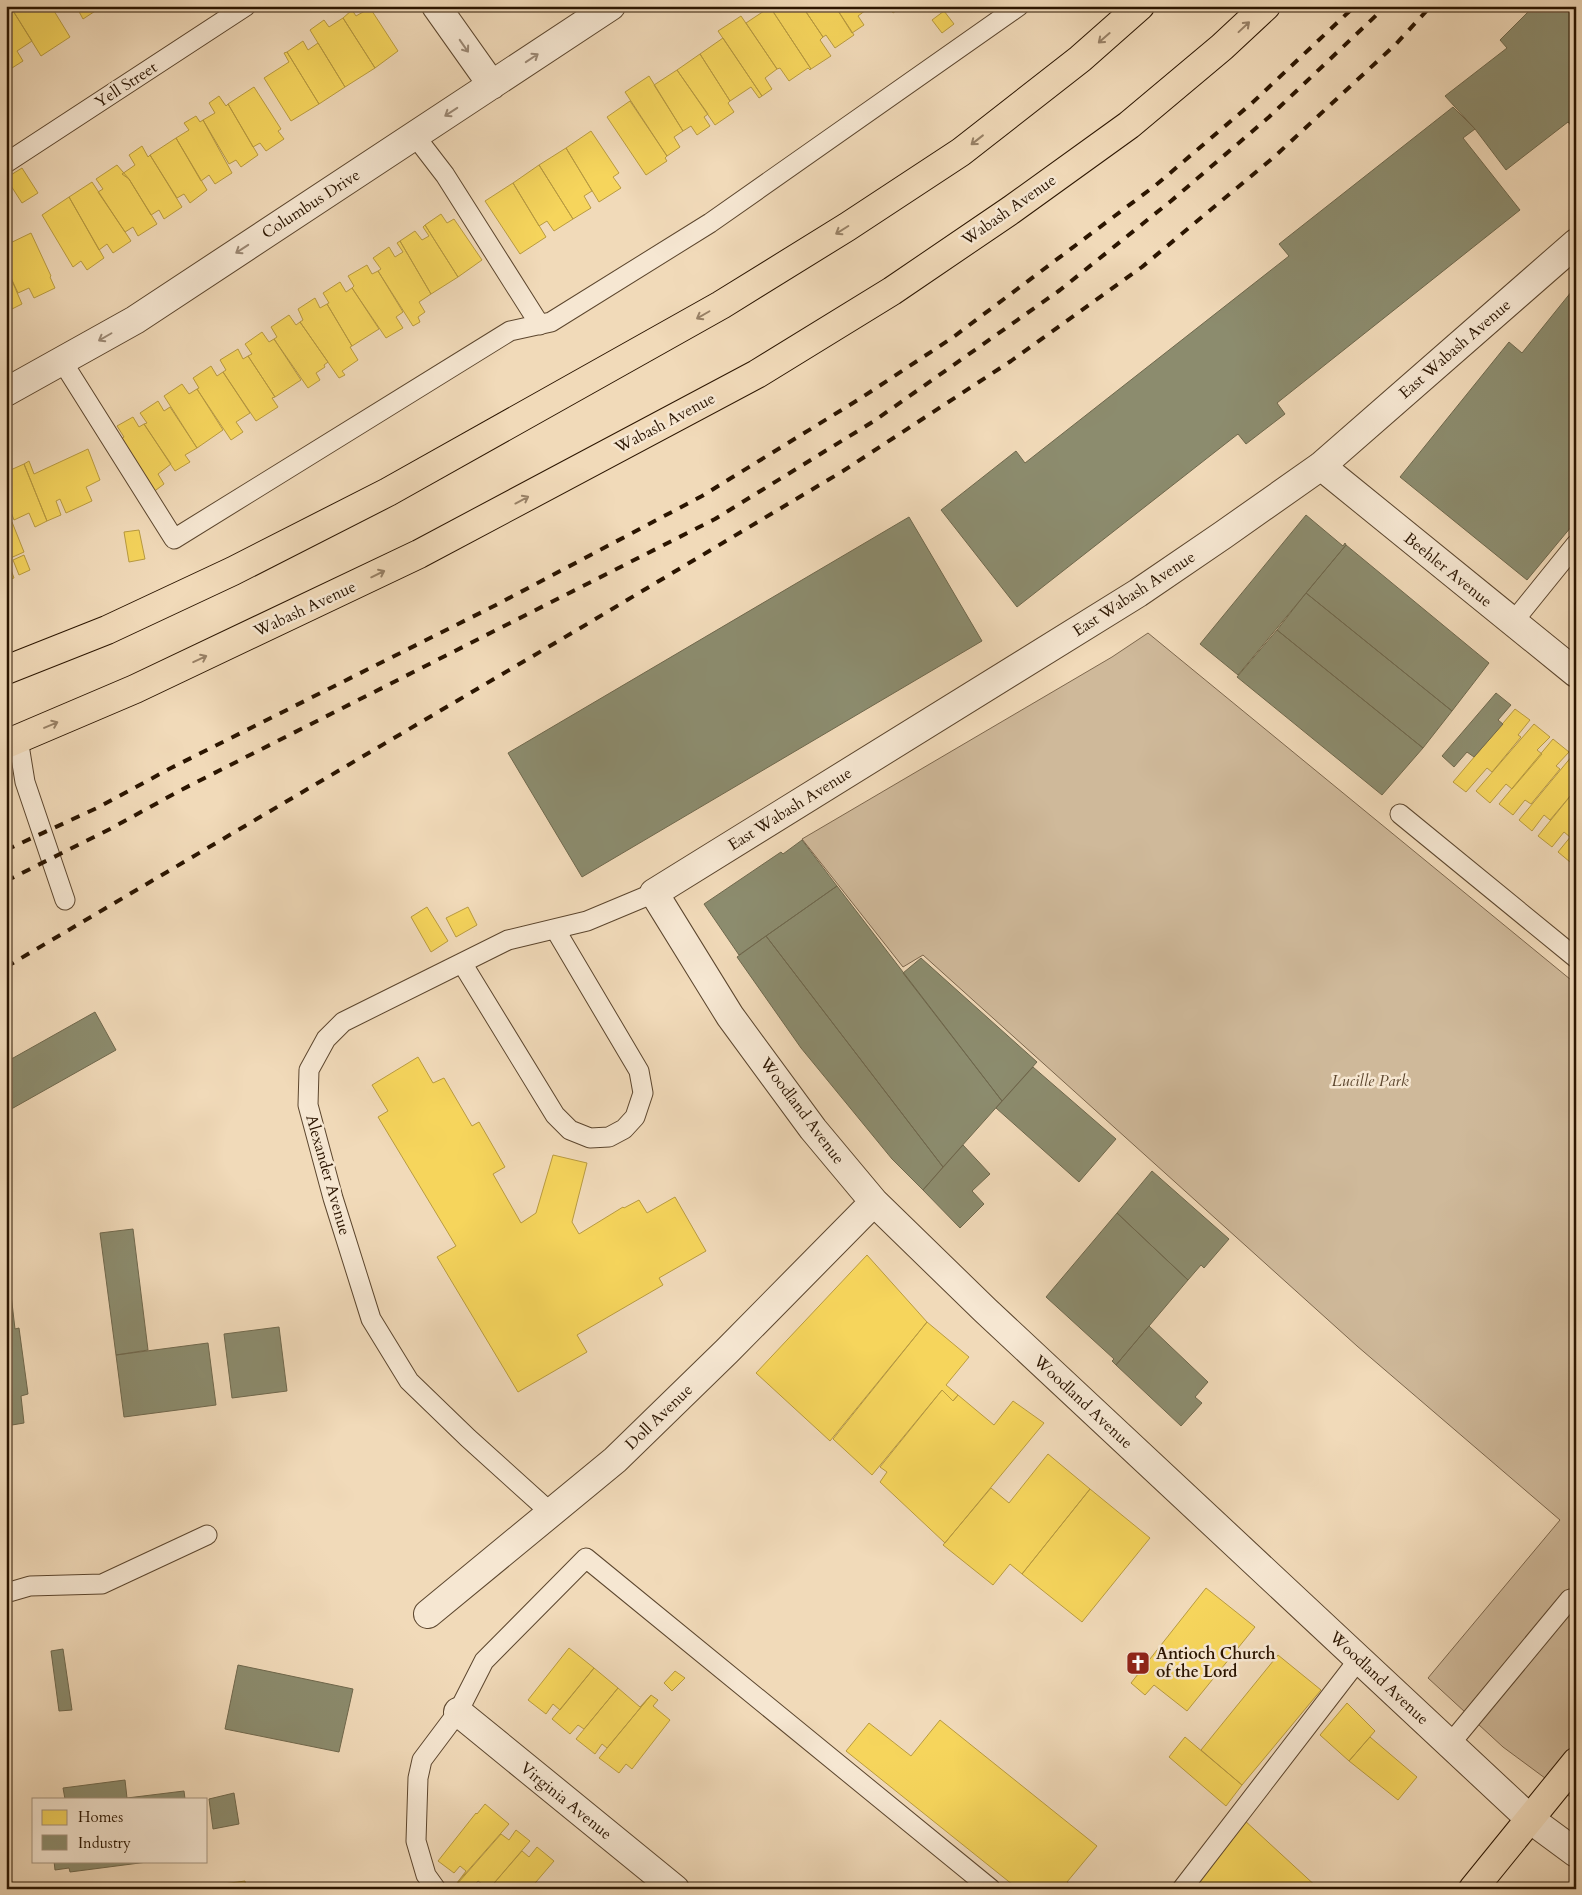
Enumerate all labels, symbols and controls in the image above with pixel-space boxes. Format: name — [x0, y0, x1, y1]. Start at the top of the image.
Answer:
one-way arrow — [1237, 21, 1250, 33]
one-way arrow — [1097, 33, 1110, 44]
one-way arrow — [459, 39, 469, 53]
one-way arrow — [525, 53, 539, 63]
street label: Yell Street — [91, 57, 161, 113]
one-way arrow — [444, 107, 458, 117]
one-way arrow — [970, 134, 983, 145]
street label: Columbus Drive — [258, 164, 364, 244]
street label: Wabash Avenue — [957, 169, 1061, 251]
one-way arrow — [835, 226, 849, 236]
one-way arrow — [235, 244, 249, 255]
street label: East Wabash Avenue — [1394, 294, 1516, 404]
one-way arrow — [696, 310, 711, 320]
one-way arrow — [98, 332, 113, 342]
street label: Wabash Avenue — [610, 387, 719, 459]
one-way arrow — [515, 495, 530, 505]
street label: Beehler Avenue — [1399, 528, 1497, 612]
street label: East Wabash Avenue — [1069, 546, 1199, 642]
one-way arrow — [370, 569, 385, 578]
street label: Wabash Avenue — [249, 576, 360, 643]
one-way arrow — [192, 653, 207, 663]
one-way arrow — [43, 719, 58, 729]
street label: East Wabash Avenue — [724, 762, 856, 856]
street label: Woodland Avenue — [754, 1052, 849, 1169]
park label: Lucille Park — [1331, 1070, 1409, 1092]
street label: Alexander Avenue — [300, 1112, 356, 1238]
street label: Woodland Avenue — [1028, 1350, 1137, 1454]
street label: Doll Avenue — [620, 1379, 698, 1455]
street label: Woodland Avenue — [1324, 1626, 1433, 1730]
place label: Antioch Church of the Lord — [1156, 1643, 1275, 1683]
church icon: Antioch Church of the Lord — [1125, 1650, 1151, 1676]
street label: Virginia Avenue — [515, 1757, 617, 1845]
legend — [32, 1798, 208, 1862]
text: Homes — [78, 1807, 123, 1827]
text: Industry — [78, 1833, 131, 1853]

